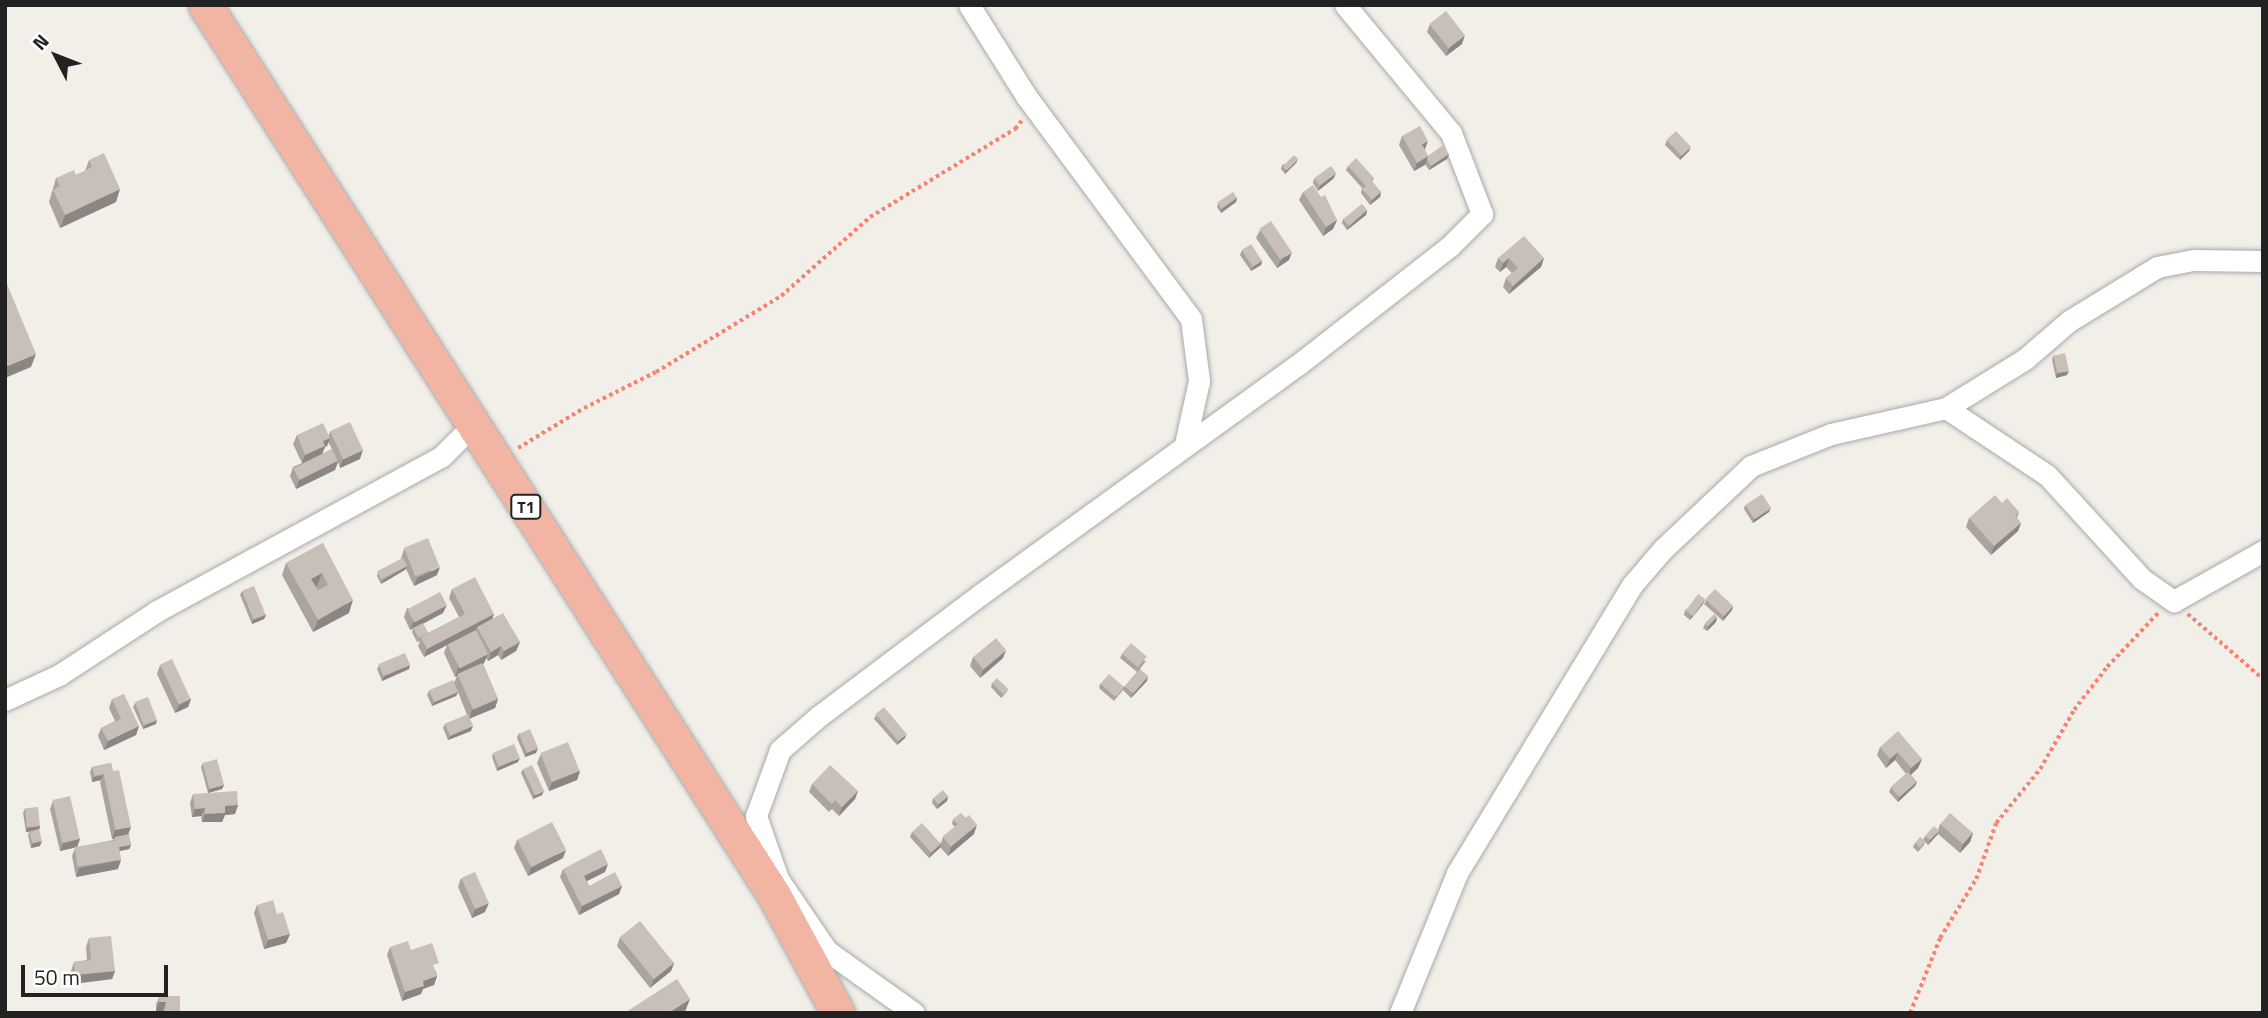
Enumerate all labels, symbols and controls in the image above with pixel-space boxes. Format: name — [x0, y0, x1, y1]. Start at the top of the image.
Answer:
north arrow — [21, 21, 91, 91]
text: N — [25, 27, 55, 56]
road number: T1 — [510, 494, 542, 520]
scale bar — [24, 951, 172, 995]
text: 50 m — [34, 961, 80, 993]

